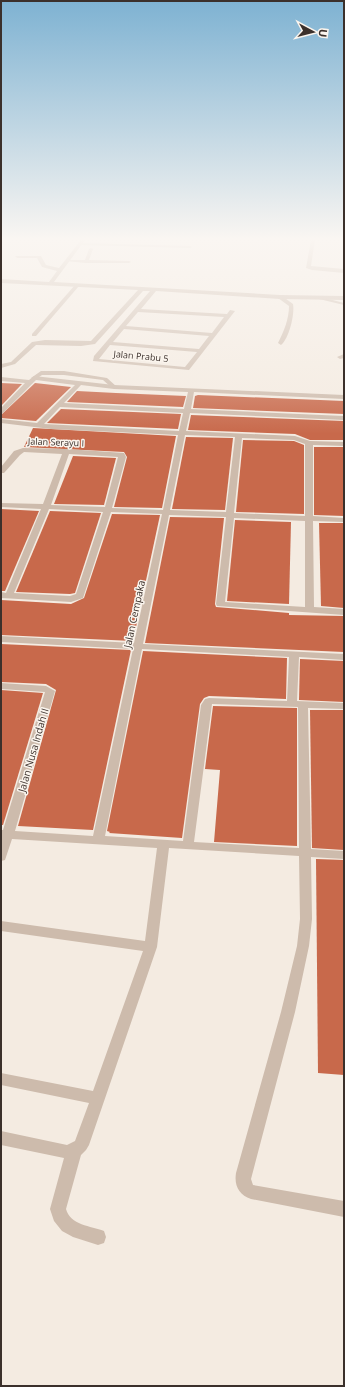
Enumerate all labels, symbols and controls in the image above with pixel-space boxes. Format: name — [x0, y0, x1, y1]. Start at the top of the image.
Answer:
north arrow — [293, 12, 333, 52]
text: U — [315, 28, 331, 38]
street label: Jalan Prabu 5 — [112, 347, 169, 365]
street label: Jalan Serayu I — [27, 434, 84, 449]
street label: Jalan Cempaka — [120, 579, 148, 650]
street label: Jalan Nusa Indah II — [14, 706, 52, 794]

